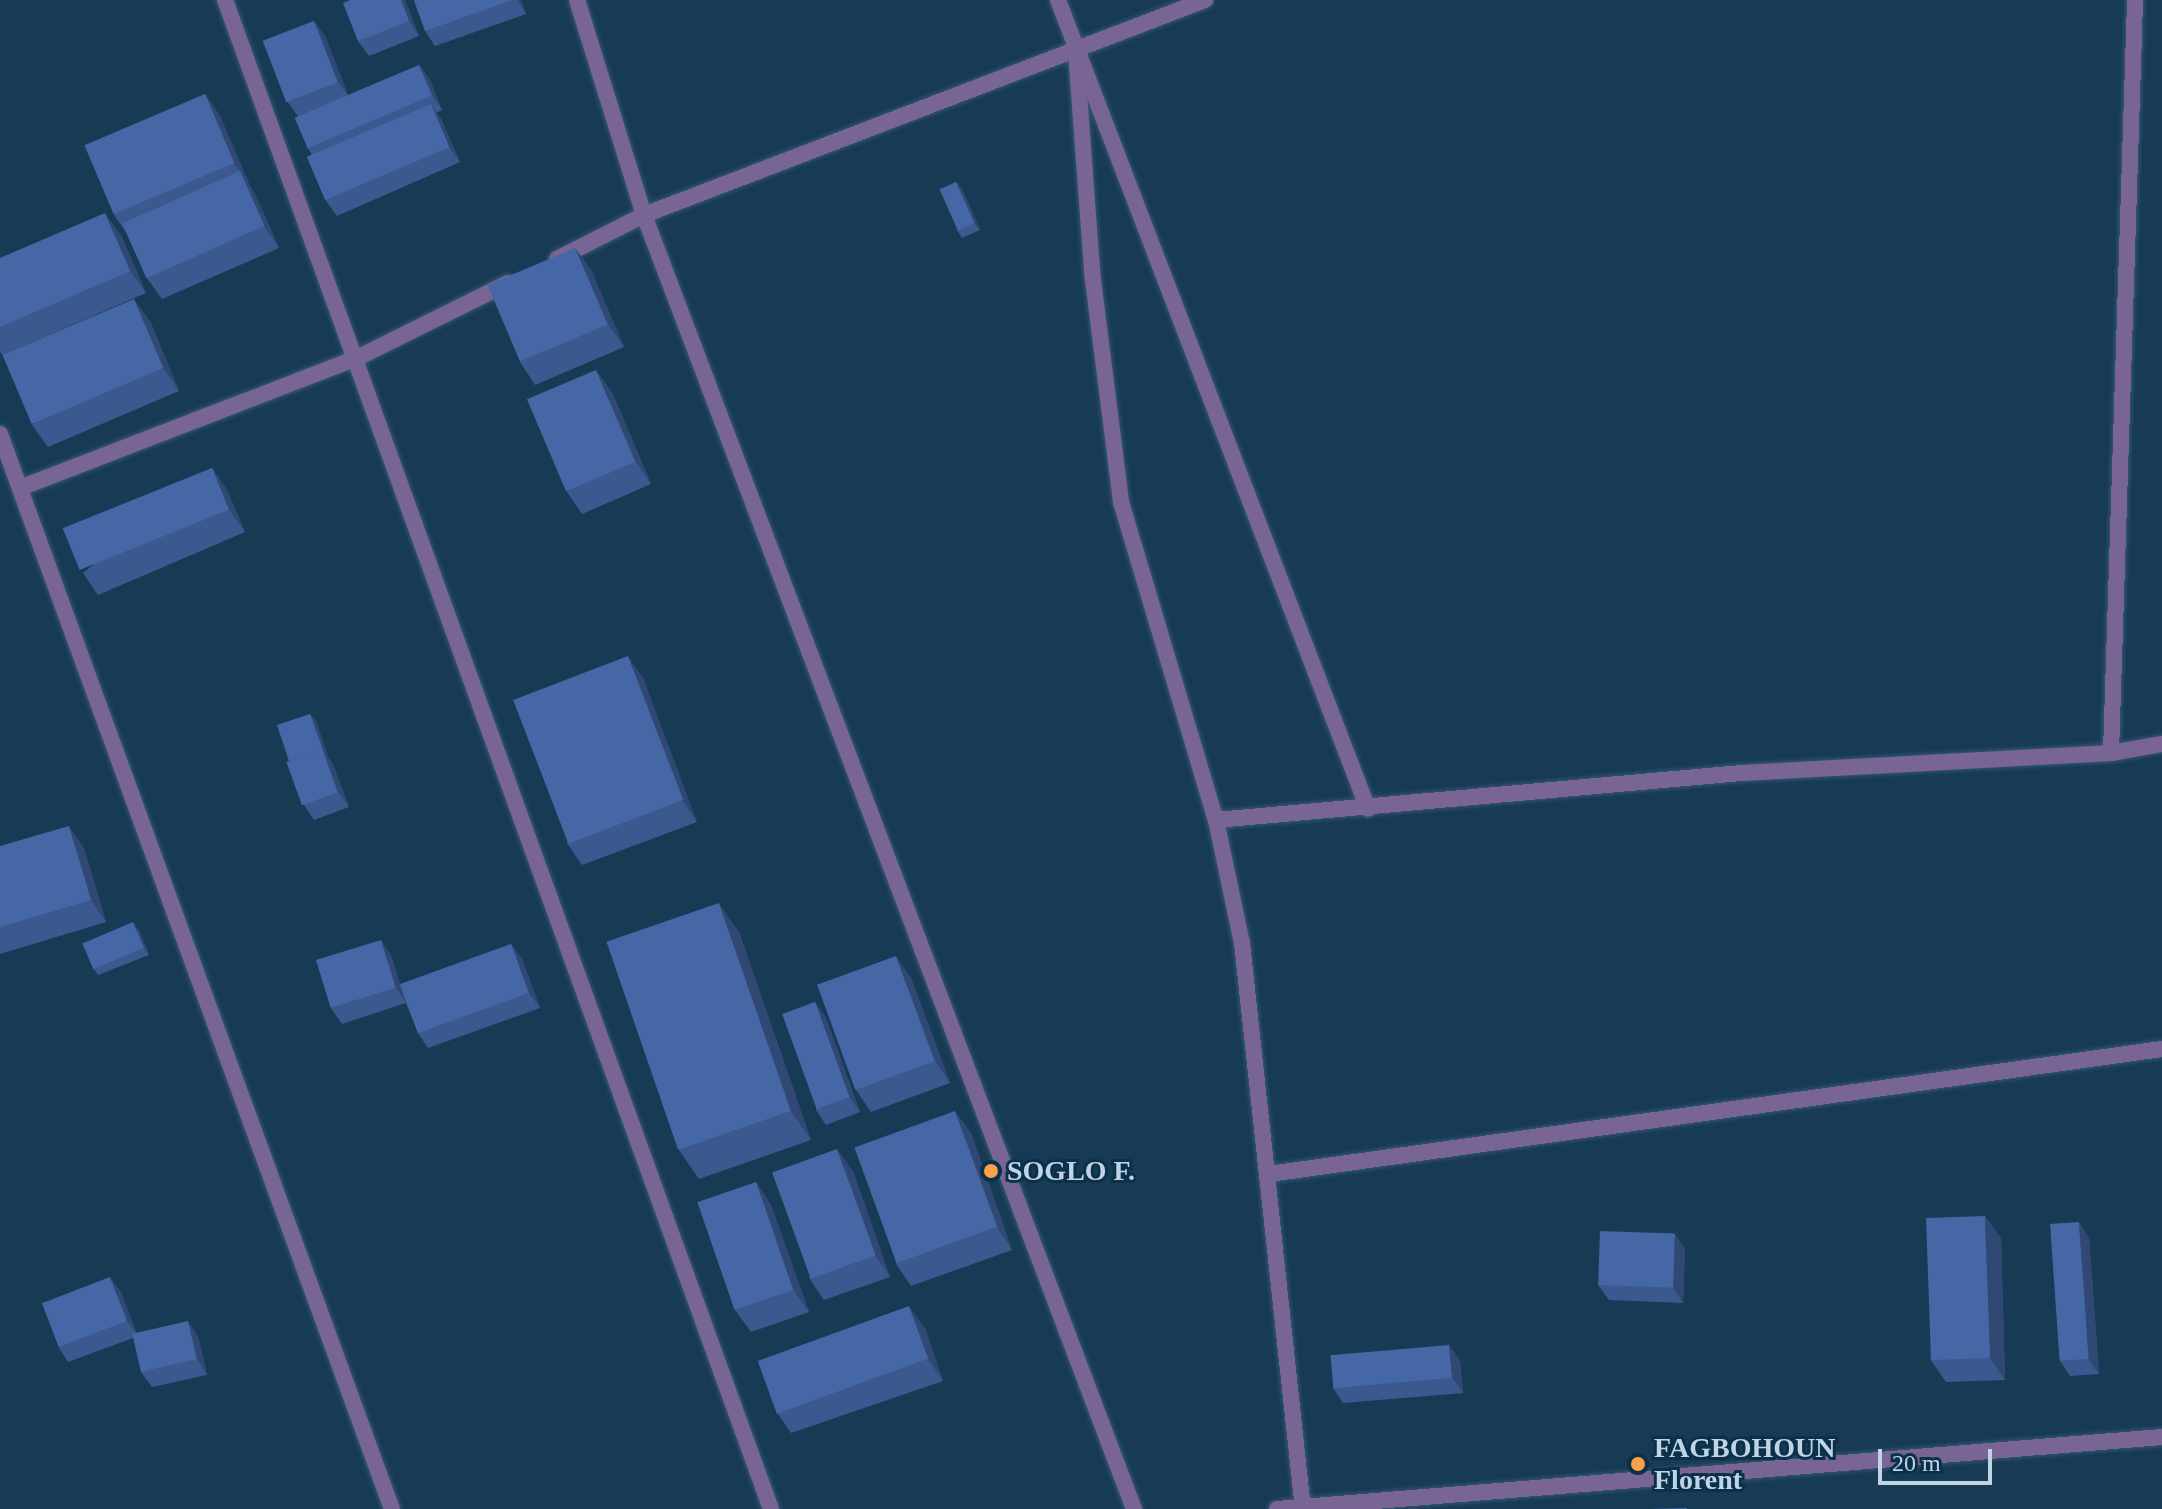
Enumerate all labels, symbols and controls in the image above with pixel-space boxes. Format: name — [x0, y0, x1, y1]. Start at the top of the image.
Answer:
place label: SOGLO F. — [1007, 1154, 1135, 1188]
marker: SOGLO F. — [982, 1162, 1000, 1180]
place label: FAGBOHOUN Florent — [1654, 1431, 1835, 1497]
scale bar — [1882, 1433, 1996, 1483]
text: 20 m — [1892, 1450, 1941, 1476]
marker: FAGBOHOUN Florent — [1629, 1455, 1647, 1473]

